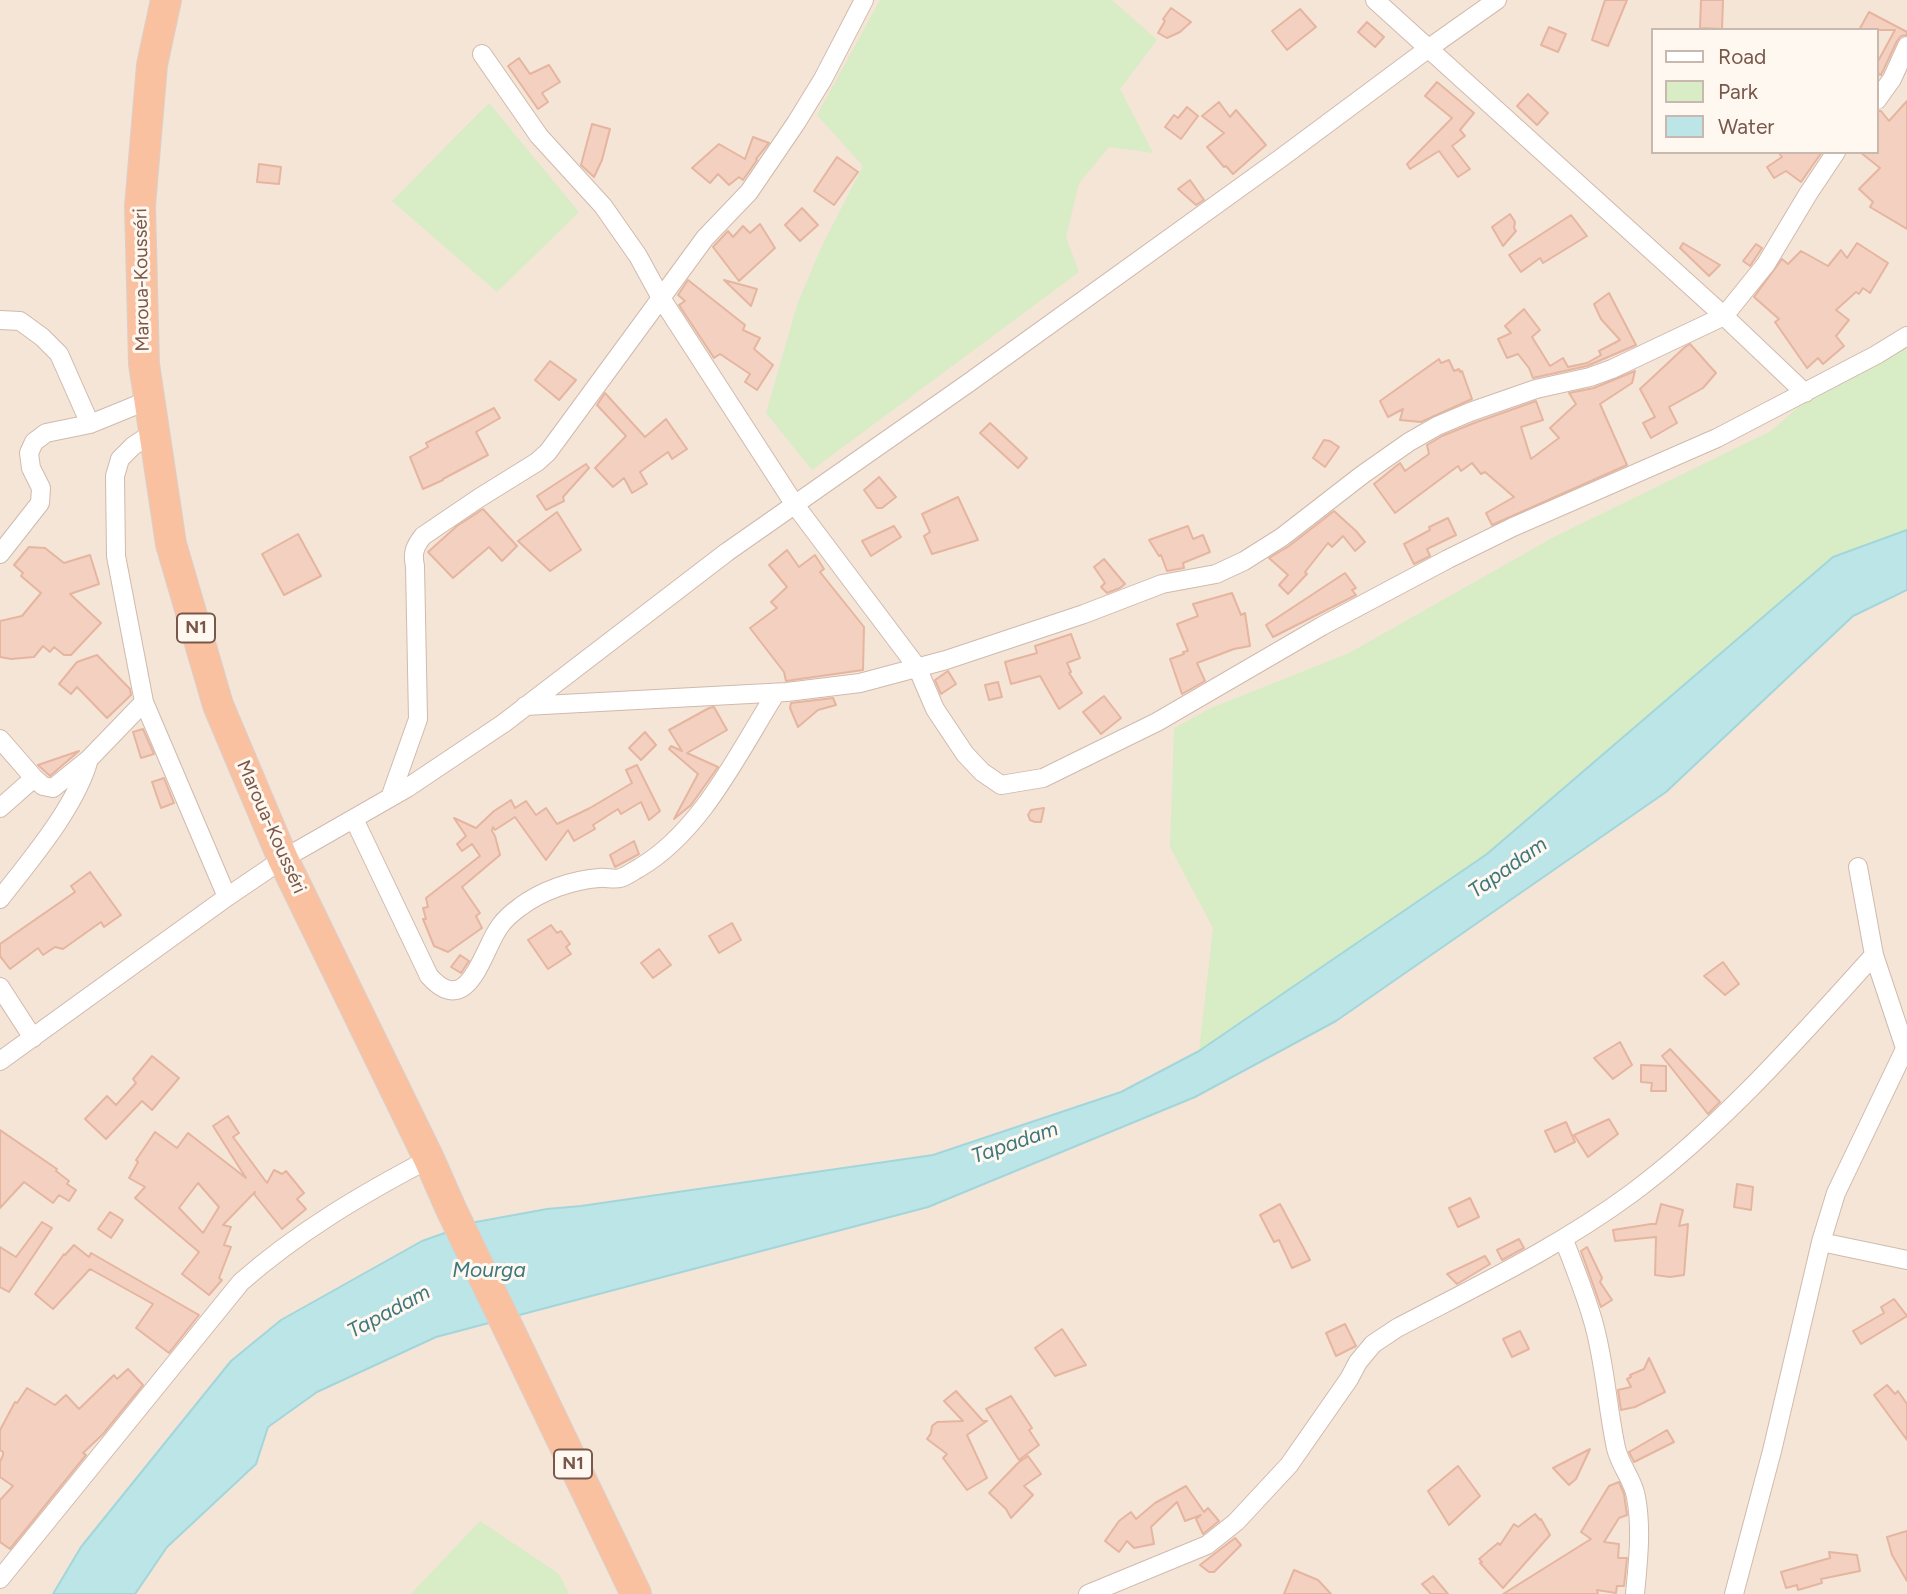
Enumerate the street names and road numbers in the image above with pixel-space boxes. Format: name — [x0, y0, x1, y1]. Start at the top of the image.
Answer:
street label: Maroua-Kousséri — [129, 208, 155, 352]
road number: N1 — [177, 614, 215, 642]
street label: Maroua-Kousséri — [231, 757, 311, 897]
road number: N1 — [554, 1450, 592, 1478]

